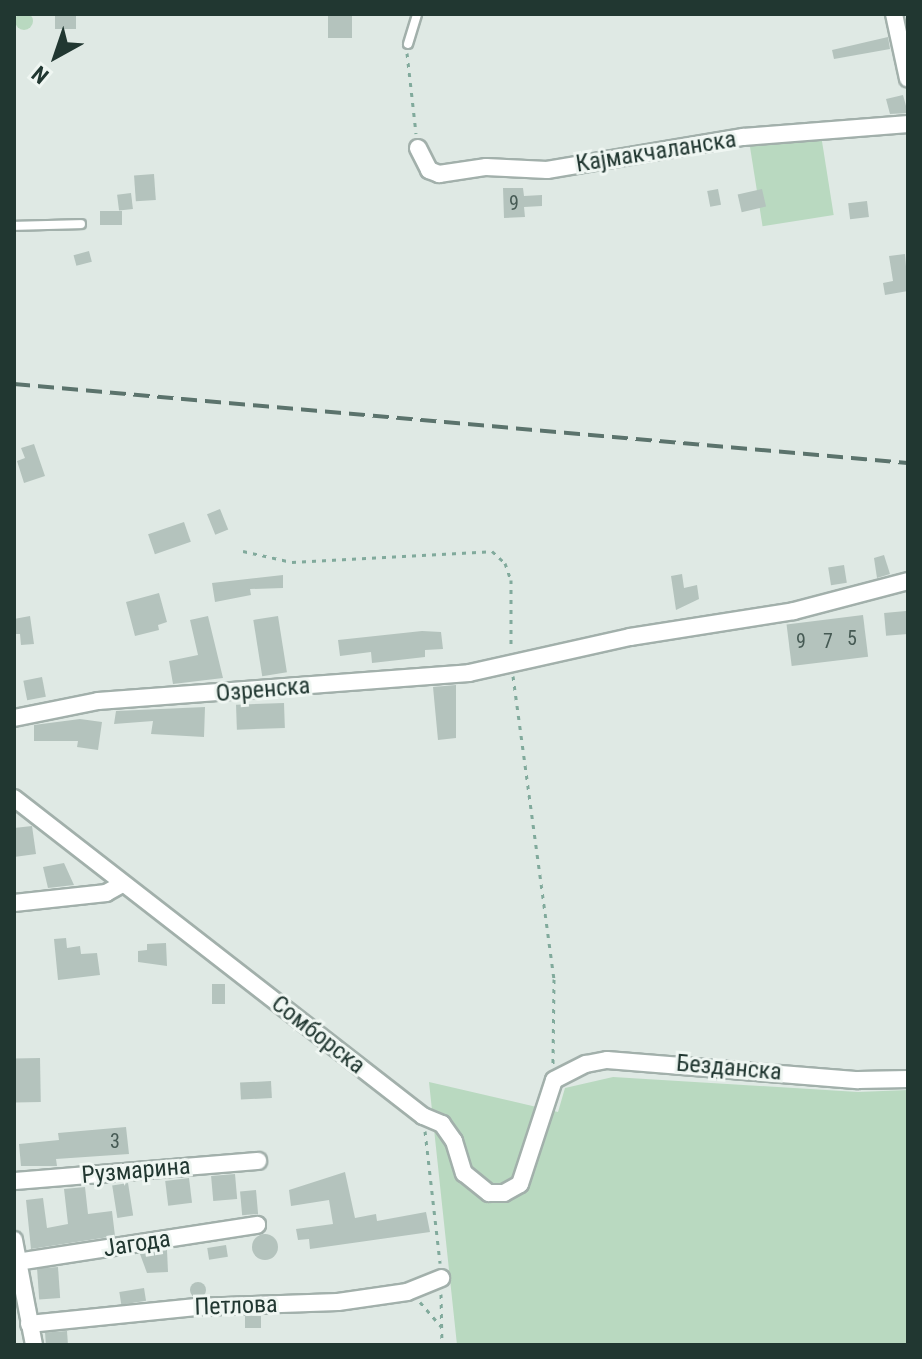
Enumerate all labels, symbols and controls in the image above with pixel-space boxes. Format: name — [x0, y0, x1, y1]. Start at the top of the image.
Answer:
north arrow — [16, 16, 96, 96]
text: N — [27, 61, 53, 89]
street label: Кајмакчаланска — [574, 125, 738, 179]
house number: 9 — [509, 191, 519, 215]
house number: 5 — [847, 626, 857, 650]
house number: 9 — [796, 629, 806, 653]
house number: 7 — [823, 629, 833, 653]
street label: Озренска — [215, 672, 311, 708]
street label: Сомборска — [265, 990, 371, 1080]
street label: Безданска — [675, 1049, 783, 1087]
house number: 3 — [110, 1129, 120, 1153]
street label: Рузмарина — [80, 1152, 192, 1190]
street label: Јагода — [101, 1225, 173, 1263]
street label: Петлова — [194, 1290, 278, 1322]

